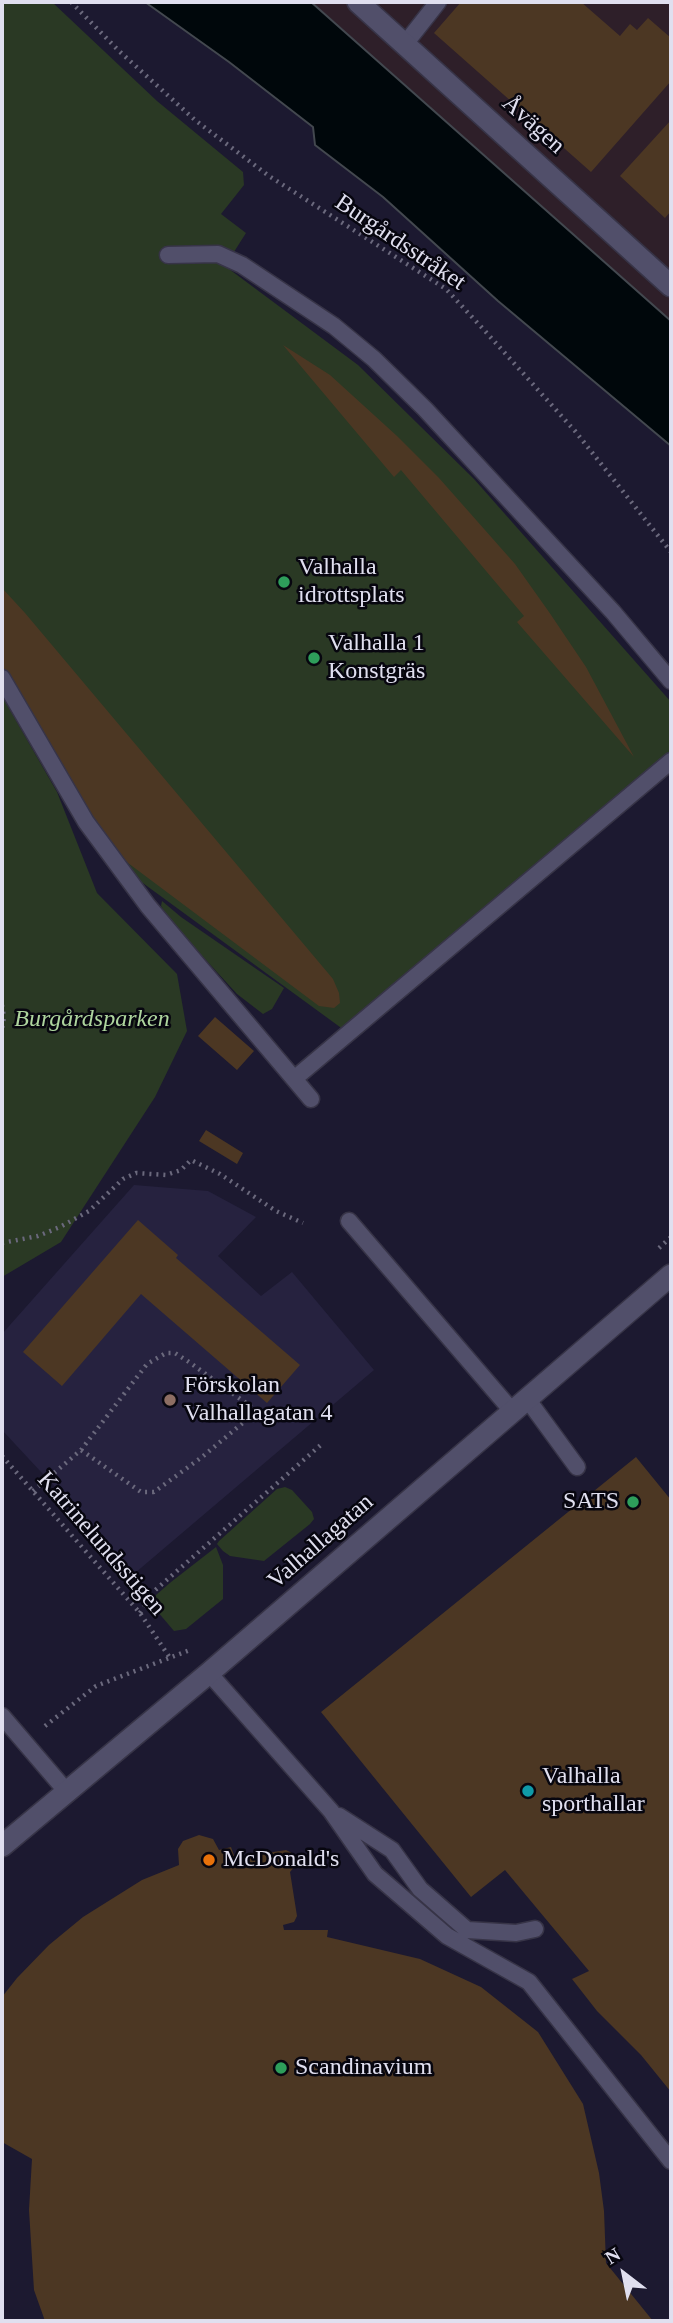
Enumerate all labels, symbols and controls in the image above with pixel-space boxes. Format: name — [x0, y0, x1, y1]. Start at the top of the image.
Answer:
street label: Åvägen — [496, 89, 570, 161]
street label: Burgårdsstråket — [329, 189, 471, 297]
place label: Valhalla idrottsplats — [298, 554, 405, 610]
marker: Valhalla idrottsplats — [276, 574, 292, 590]
place label: Valhalla 1 Konstgräs — [328, 630, 425, 686]
marker: Valhalla 1 Konstgräs — [306, 650, 322, 666]
park label: Burgårdsparken — [14, 1006, 170, 1034]
place label: Förskolan Valhallagatan 4 — [184, 1372, 333, 1428]
marker: Förskolan Valhallagatan 4 — [162, 1392, 178, 1408]
street label: Katrinelundsstigen — [31, 1466, 171, 1622]
street label: Valhallagatan — [262, 1488, 380, 1596]
place label: SATS — [563, 1488, 619, 1516]
marker: SATS — [625, 1494, 641, 1510]
place label: Valhalla sporthallar — [542, 1763, 645, 1819]
marker: Valhalla sporthallar — [520, 1783, 536, 1799]
place label: McDonald's — [223, 1846, 339, 1874]
marker: McDonald's — [201, 1852, 217, 1868]
place label: Scandinavium — [295, 2054, 432, 2082]
marker: Scandinavium — [273, 2060, 289, 2076]
north arrow — [589, 2239, 659, 2309]
text: N — [601, 2243, 624, 2268]

